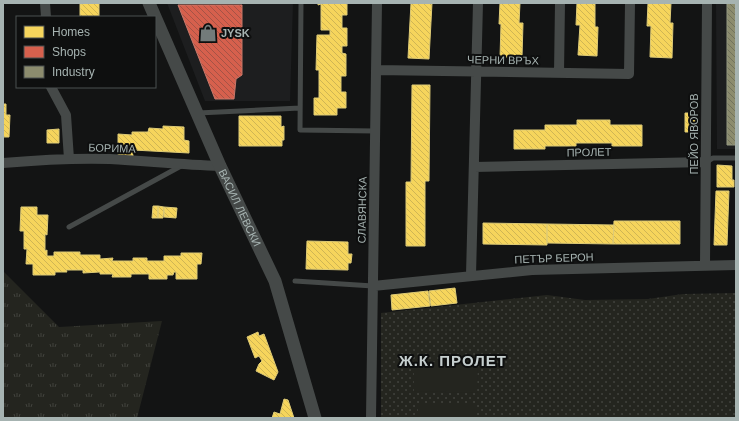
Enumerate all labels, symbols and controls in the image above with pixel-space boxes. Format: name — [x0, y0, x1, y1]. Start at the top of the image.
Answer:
legend — [16, 16, 156, 88]
shop icon: JYSK — [198, 23, 218, 43]
text: Homes — [52, 25, 90, 39]
place label: JYSK — [221, 27, 250, 39]
text: Shops — [52, 45, 86, 59]
street label: ЧЕРНИ ВРЪХ — [467, 53, 540, 67]
text: Industry — [52, 65, 95, 79]
street label: ПЕЙО ЯВОРОВ — [688, 93, 700, 175]
street label: БОРИМА — [88, 141, 137, 155]
street label: ПРОЛЕТ — [567, 146, 612, 158]
street label: ВАСИЛ ЛЕВСКИ — [216, 167, 263, 248]
street label: СЛАВЯНСКА — [355, 176, 369, 243]
street label: ПЕТЪР БЕРОН — [514, 251, 594, 265]
district label: Ж.К. ПРОЛЕТ — [398, 352, 507, 369]

